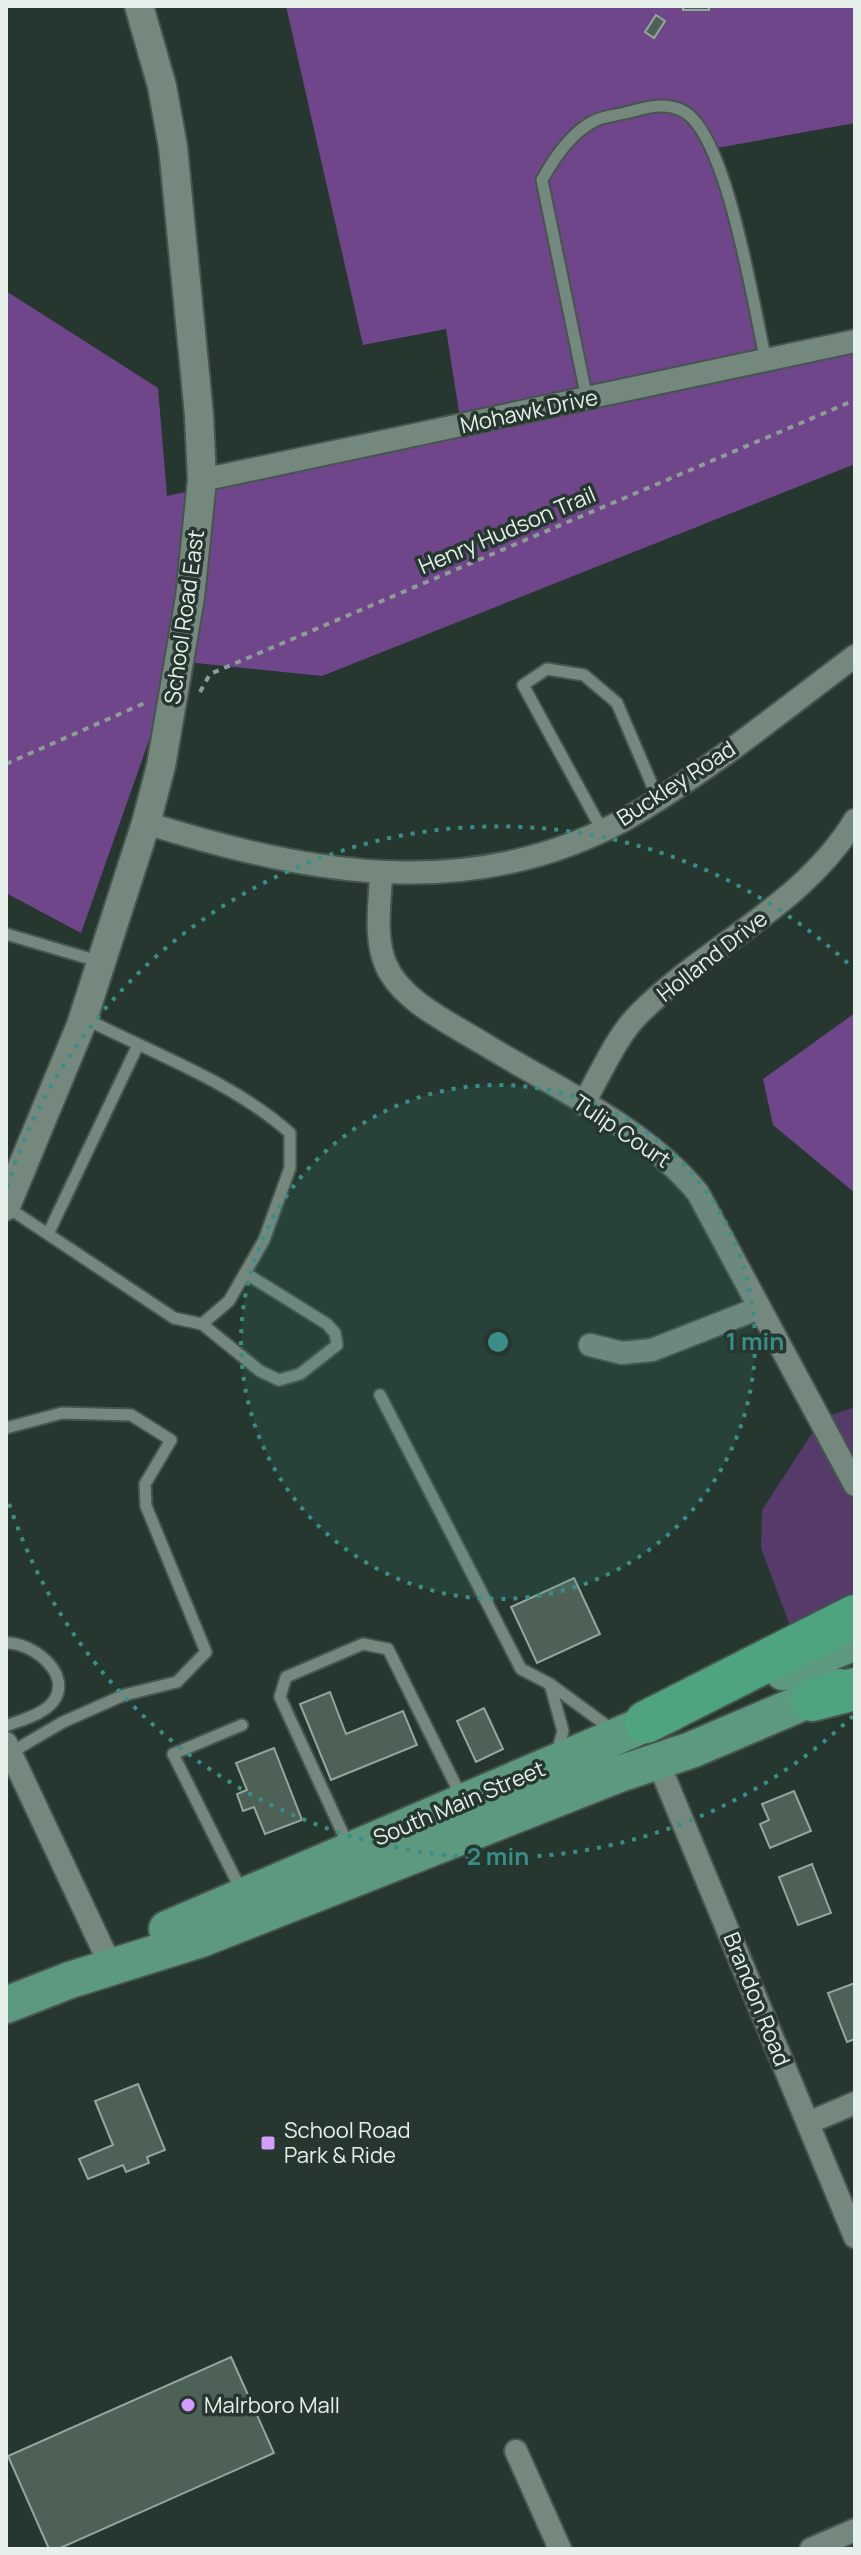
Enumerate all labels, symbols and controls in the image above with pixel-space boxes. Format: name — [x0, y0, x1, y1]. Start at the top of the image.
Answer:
street label: Mohawk Drive — [457, 382, 601, 440]
street label: Henry Hudson Trail — [414, 479, 600, 581]
street label: School Road East — [157, 528, 211, 706]
street label: Buckley Road — [611, 733, 741, 833]
street label: Holland Drive — [651, 903, 774, 1009]
street label: Tulip Court — [567, 1087, 677, 1175]
text: 1 min — [726, 1324, 784, 1357]
centre of rings — [484, 1328, 512, 1356]
street label: South Main Street — [369, 1753, 550, 1853]
text: 2 min — [467, 1839, 529, 1872]
street label: Brandon Road — [717, 1928, 797, 2070]
place label: School Road Park & Ride — [284, 2115, 411, 2170]
marker: School Road Park & Ride — [259, 2134, 277, 2152]
place label: Malrboro Mall — [204, 2390, 340, 2420]
marker: Malrboro Mall — [179, 2396, 197, 2414]

